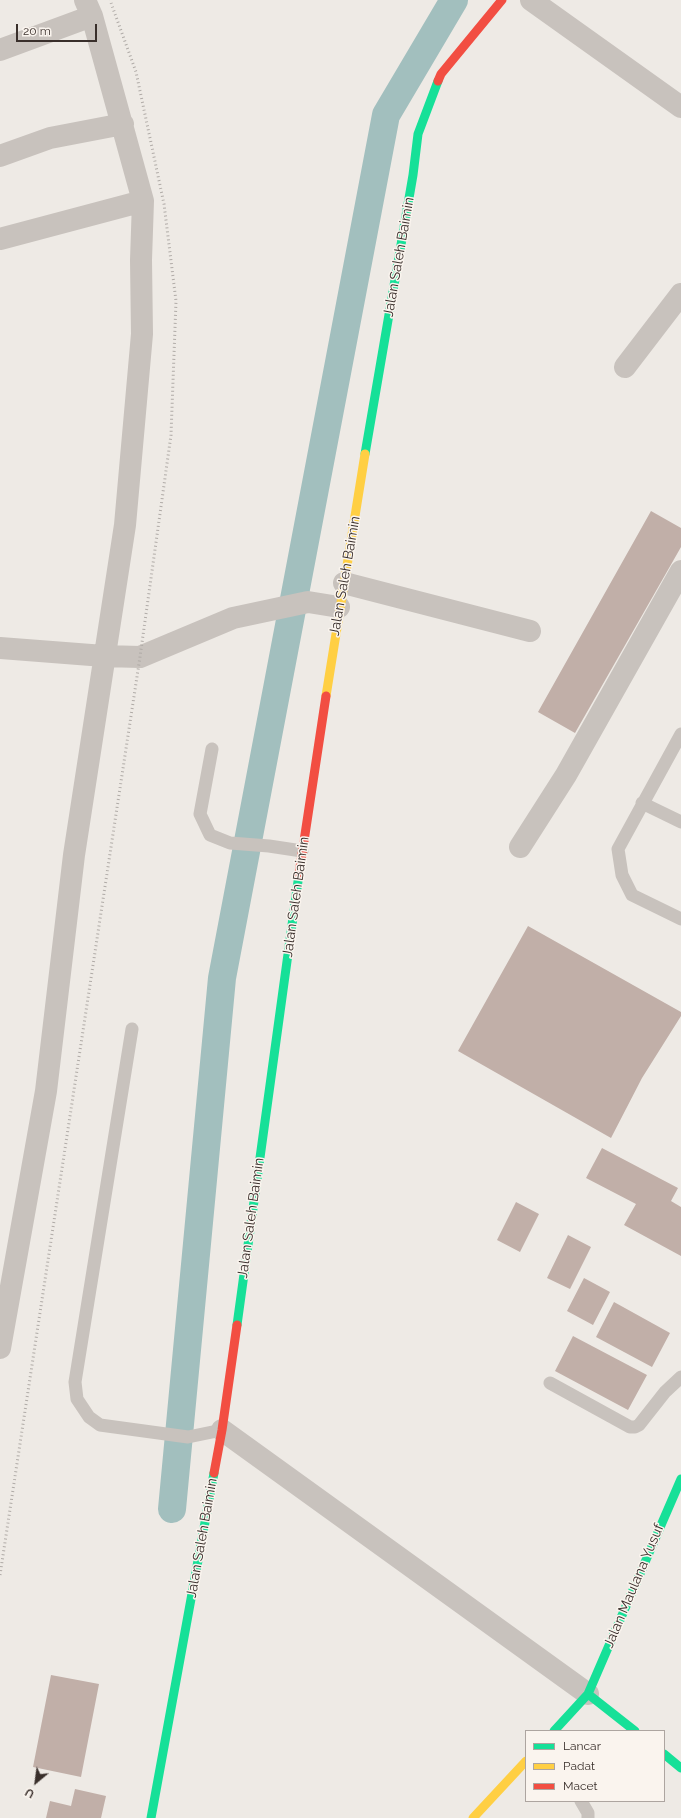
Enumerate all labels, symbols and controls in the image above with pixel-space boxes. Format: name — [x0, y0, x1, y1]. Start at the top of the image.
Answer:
scale bar — [18, 16, 99, 42]
text: 20 m — [23, 24, 51, 38]
street label: Jalan Saleh Baimin — [380, 196, 418, 318]
street label: Jalan Saleh Baimin — [326, 515, 364, 637]
street label: Jalan Saleh Baimin — [279, 836, 313, 958]
street label: Jalan Saleh Baimin — [234, 1157, 268, 1279]
street label: Jalan Saleh Baimin — [183, 1477, 221, 1599]
street label: Jalan Maulana Yusuf — [600, 1522, 668, 1650]
legend — [525, 1730, 665, 1802]
text: Lancar — [563, 1739, 601, 1753]
text: Padat — [563, 1759, 595, 1773]
north arrow — [16, 1762, 56, 1802]
text: Macet — [563, 1779, 598, 1793]
text: U — [23, 1785, 37, 1801]

